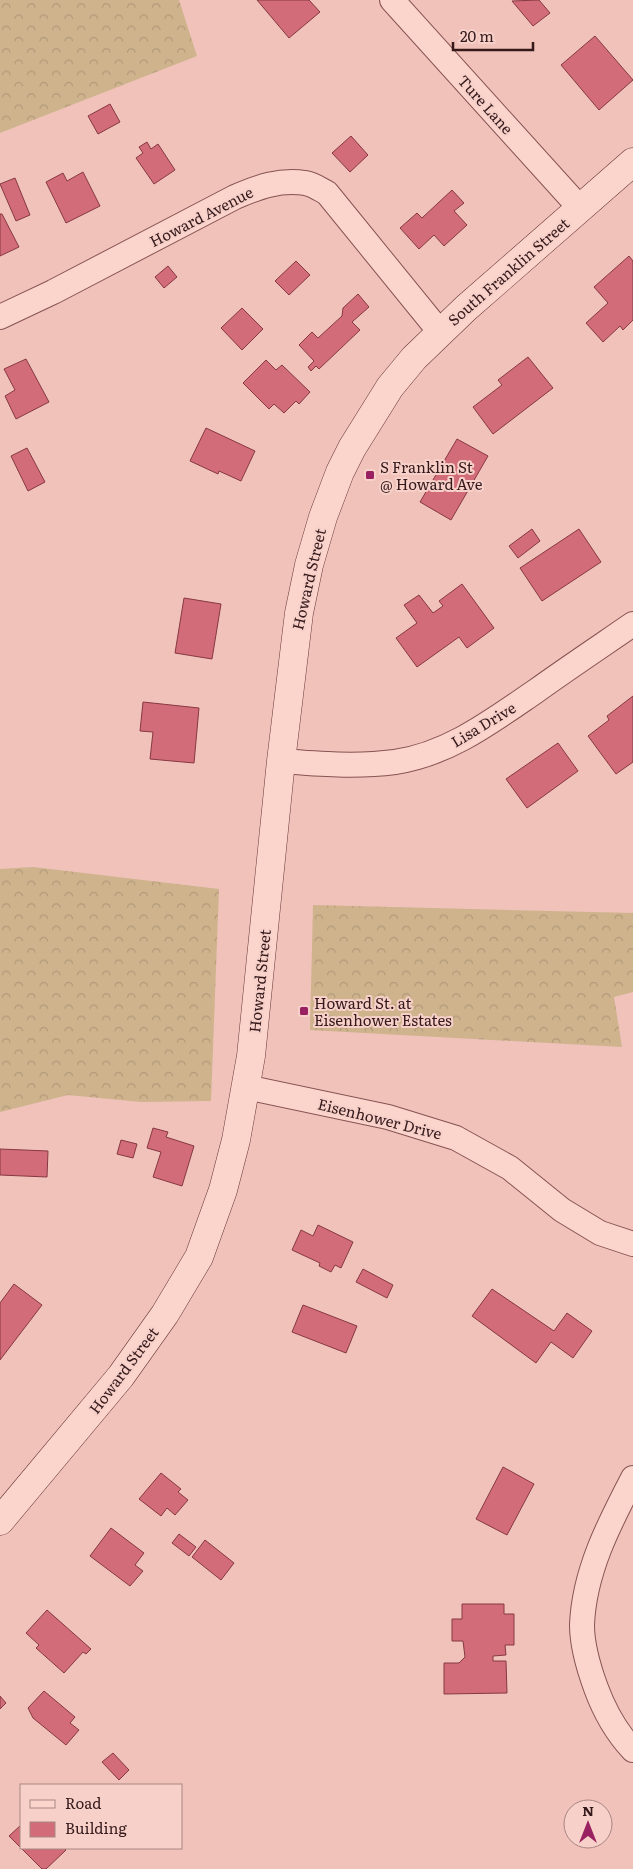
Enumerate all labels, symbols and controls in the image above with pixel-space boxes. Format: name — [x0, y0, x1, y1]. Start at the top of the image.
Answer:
scale bar — [453, 20, 533, 52]
text: 20 m — [460, 24, 494, 47]
street label: Ture Lane — [453, 69, 519, 139]
street label: Howard Avenue — [145, 180, 257, 252]
street label: South Franklin Street — [442, 212, 574, 330]
place label: S Franklin St @ Howard Ave — [380, 455, 483, 495]
marker: S Franklin St @ Howard Ave — [364, 469, 376, 481]
street label: Howard Street — [285, 526, 331, 632]
street label: Lisa Drive — [446, 696, 520, 752]
street label: Howard Street — [242, 928, 276, 1034]
place label: Howard St. at Eisenhower Estates — [314, 991, 452, 1031]
marker: Howard St. at Eisenhower Estates — [298, 1005, 310, 1017]
street label: Eisenhower Drive — [316, 1091, 445, 1145]
street label: Howard Street — [83, 1322, 163, 1418]
legend — [20, 1784, 182, 1849]
text: Road — [65, 1791, 101, 1814]
north arrow — [563, 1799, 613, 1849]
text: N — [582, 1800, 594, 1820]
text: Building — [65, 1816, 127, 1839]

